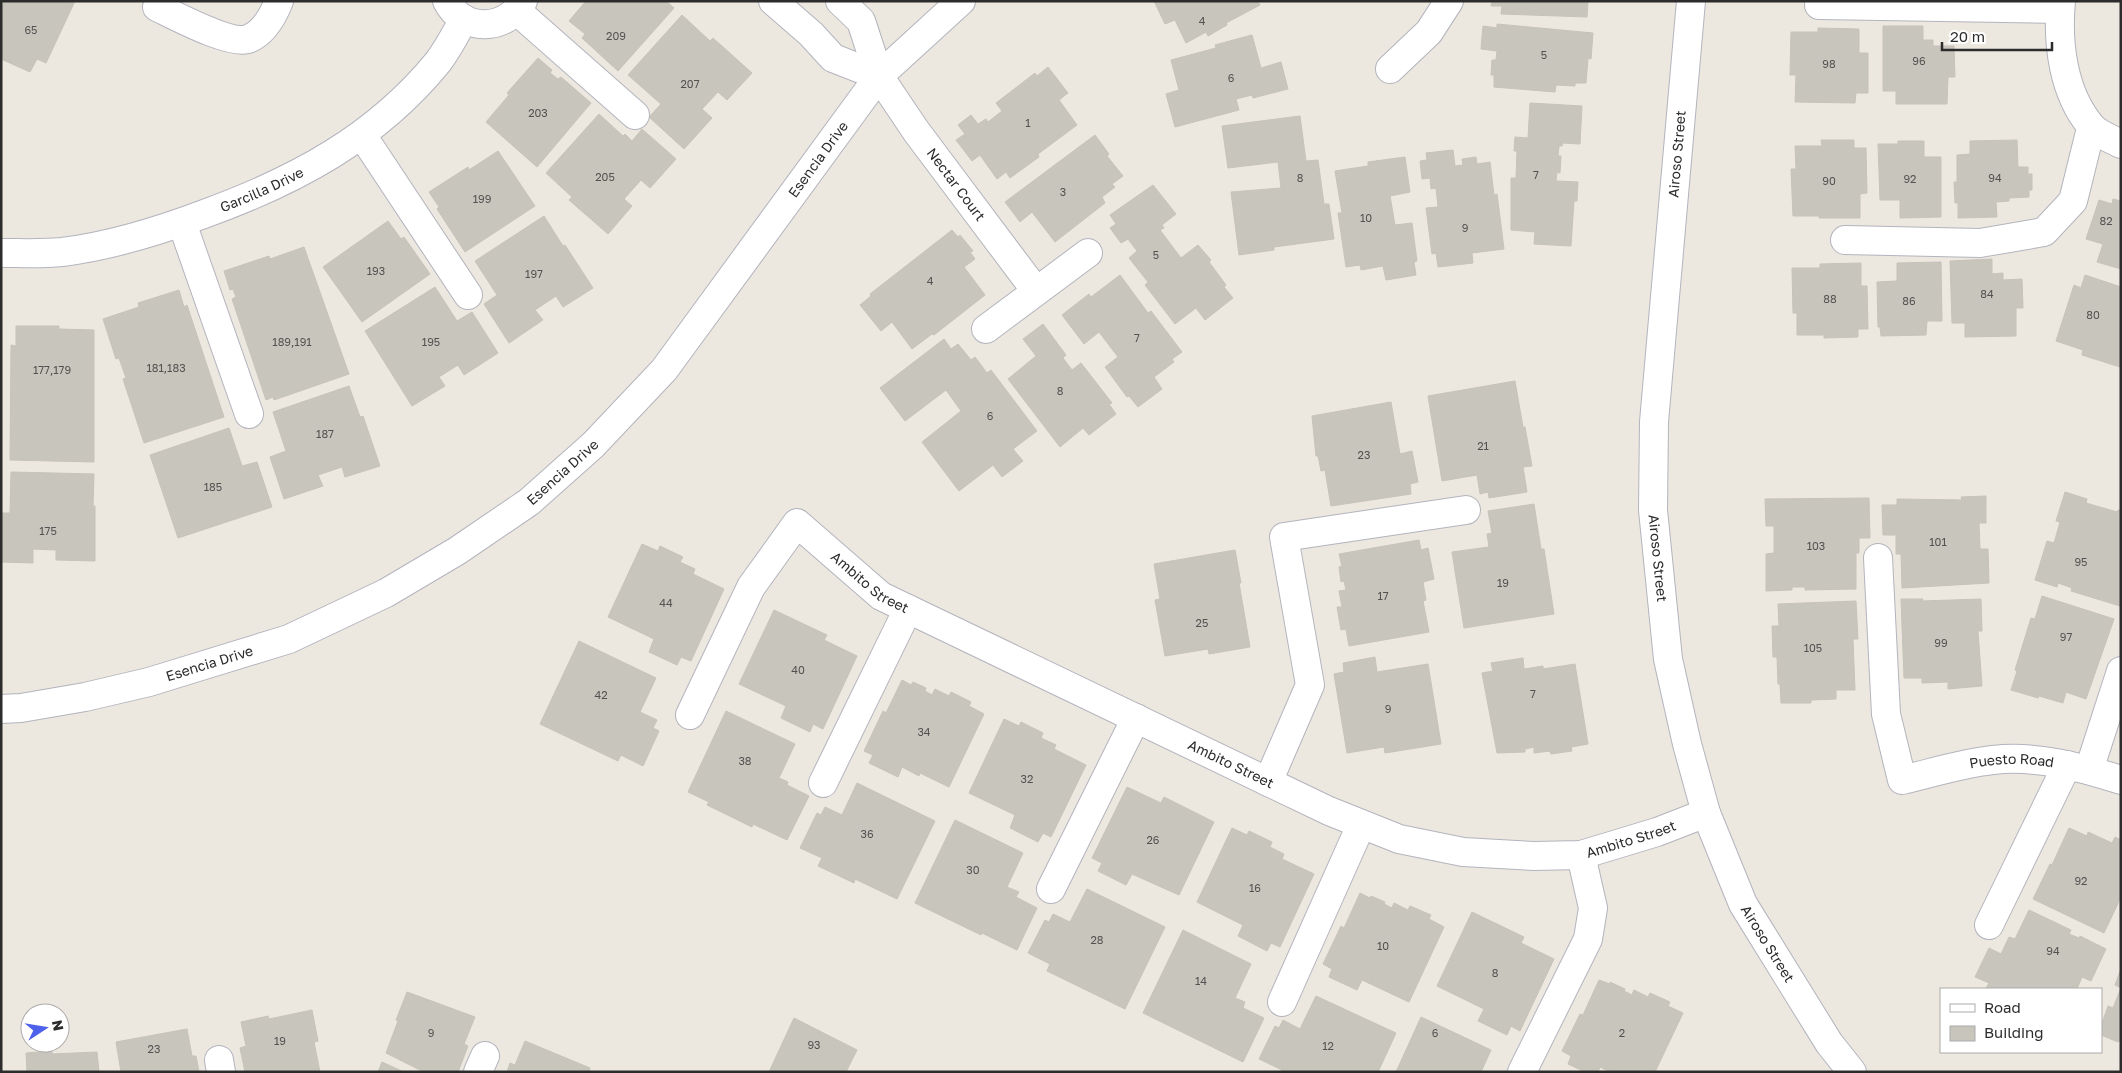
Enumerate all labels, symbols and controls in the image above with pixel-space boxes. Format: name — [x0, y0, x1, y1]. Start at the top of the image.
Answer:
house number: 4 — [1199, 14, 1206, 27]
scale bar — [1942, 20, 2052, 52]
house number: 65 — [24, 23, 38, 36]
text: 20 m — [1950, 27, 1985, 45]
house number: 209 — [606, 29, 626, 42]
house number: 5 — [1541, 48, 1547, 61]
house number: 96 — [1912, 54, 1926, 67]
house number: 98 — [1822, 57, 1836, 70]
house number: 6 — [1228, 71, 1235, 84]
house number: 207 — [680, 77, 700, 90]
house number: 203 — [528, 106, 548, 119]
street label: Airoso Street — [1664, 110, 1689, 198]
house number: 1 — [1025, 116, 1031, 129]
street label: Esencia Drive — [784, 118, 851, 201]
street label: Nectar Court — [924, 144, 989, 224]
street label: Garcilla Drive — [218, 163, 306, 215]
house number: 7 — [1533, 168, 1539, 181]
house number: 205 — [595, 170, 615, 183]
house number: 8 — [1297, 171, 1304, 184]
house number: 94 — [1988, 171, 2002, 184]
house number: 92 — [1903, 172, 1917, 185]
house number: 90 — [1822, 174, 1836, 187]
house number: 3 — [1060, 185, 1066, 198]
house number: 199 — [473, 192, 491, 205]
house number: 10 — [1360, 211, 1372, 224]
house number: 82 — [2099, 214, 2113, 227]
house number: 9 — [1462, 221, 1468, 234]
house number: 5 — [1153, 248, 1159, 261]
house number: 193 — [367, 264, 385, 277]
house number: 197 — [525, 267, 543, 280]
house number: 4 — [927, 274, 934, 287]
house number: 84 — [1980, 287, 1994, 300]
house number: 88 — [1823, 292, 1837, 305]
house number: 86 — [1902, 294, 1916, 307]
house number: 80 — [2086, 308, 2100, 321]
house number: 7 — [1134, 331, 1140, 344]
house number: 189,191 — [272, 335, 312, 348]
house number: 195 — [422, 335, 440, 348]
house number: 181,183 — [146, 361, 186, 374]
house number: 177,179 — [33, 363, 71, 376]
house number: 8 — [1057, 384, 1064, 397]
house number: 6 — [987, 409, 994, 422]
house number: 187 — [316, 427, 334, 440]
street label: Esencia Drive — [523, 436, 602, 508]
house number: 21 — [1477, 439, 1489, 452]
house number: 23 — [1358, 448, 1370, 461]
house number: 185 — [204, 480, 222, 493]
street label: Airoso Street — [1645, 514, 1671, 603]
house number: 175 — [39, 524, 57, 537]
house number: 101 — [1929, 535, 1947, 548]
house number: 103 — [1807, 539, 1825, 552]
street label: Ambito Street — [828, 548, 912, 616]
house number: 95 — [2074, 555, 2088, 568]
house number: 19 — [1497, 576, 1509, 589]
house number: 17 — [1377, 589, 1389, 602]
house number: 44 — [659, 596, 673, 609]
house number: 25 — [1196, 616, 1208, 629]
house number: 97 — [2060, 630, 2072, 643]
house number: 99 — [1934, 636, 1948, 649]
house number: 105 — [1804, 641, 1822, 654]
street label: Esencia Drive — [164, 642, 255, 684]
house number: 40 — [791, 663, 805, 676]
house number: 7 — [1530, 687, 1536, 700]
house number: 42 — [594, 688, 608, 701]
house number: 9 — [1385, 702, 1391, 715]
house number: 34 — [917, 725, 931, 738]
street label: Ambito Street — [1185, 736, 1277, 791]
street label: Puesto Road — [1968, 750, 2055, 771]
house number: 38 — [738, 754, 752, 767]
house number: 32 — [1021, 772, 1033, 785]
street label: Ambito Street — [1584, 817, 1678, 861]
house number: 36 — [860, 827, 874, 840]
house number: 26 — [1146, 833, 1160, 846]
house number: 30 — [966, 863, 980, 876]
house number: 92 — [2074, 874, 2088, 887]
house number: 16 — [1249, 881, 1261, 894]
street label: Airoso Street — [1738, 902, 1798, 985]
house number: 28 — [1090, 933, 1104, 946]
house number: 10 — [1377, 939, 1389, 952]
house number: 94 — [2046, 944, 2060, 957]
house number: 8 — [1492, 966, 1499, 979]
house number: 14 — [1195, 974, 1207, 987]
legend — [1940, 988, 2102, 1053]
text: Road — [1984, 998, 2021, 1016]
north arrow — [20, 1003, 70, 1053]
text: N — [49, 1018, 68, 1032]
text: Building — [1984, 1023, 2044, 1041]
house number: 9 — [428, 1026, 434, 1039]
house number: 6 — [1432, 1026, 1439, 1039]
house number: 2 — [1619, 1026, 1625, 1039]
house number: 19 — [274, 1034, 286, 1047]
house number: 93 — [807, 1038, 821, 1051]
house number: 12 — [1322, 1039, 1334, 1052]
house number: 23 — [148, 1042, 160, 1055]

